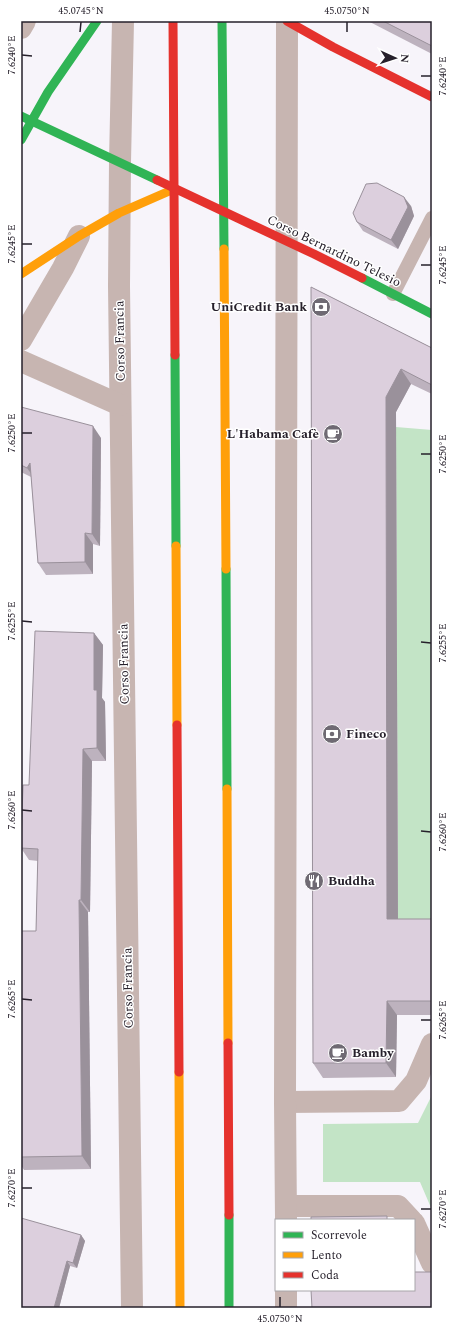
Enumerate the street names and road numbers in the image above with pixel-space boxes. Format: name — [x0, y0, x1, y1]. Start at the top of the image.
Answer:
street label: Corso Bernardino Telesio — [264, 210, 404, 292]
street label: Corso Francia — [109, 300, 131, 382]
street label: Corso Francia — [113, 623, 135, 705]
street label: Corso Francia — [117, 947, 139, 1029]

